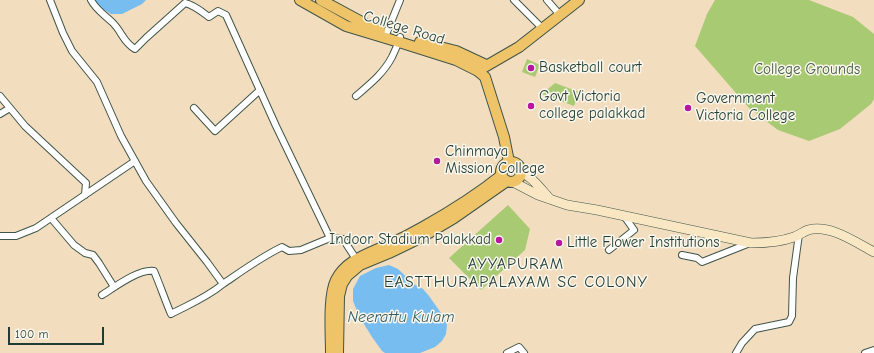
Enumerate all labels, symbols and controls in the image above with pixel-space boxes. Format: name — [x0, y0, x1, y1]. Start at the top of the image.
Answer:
street label: College Road — [361, 7, 447, 49]
place label: Basketball court — [539, 59, 641, 77]
park label: College Grounds — [754, 61, 860, 79]
marker: Basketball court — [526, 63, 536, 73]
place label: Govt Victoria college palakkad — [539, 88, 645, 123]
place label: Government Victoria College — [696, 90, 795, 125]
marker: Govt Victoria college palakkad — [526, 101, 536, 111]
marker: Government Victoria College — [683, 103, 693, 113]
place label: Chinmaya Mission College — [445, 143, 545, 178]
marker: Chinmaya Mission College — [432, 156, 442, 166]
place label: Indoor Stadium Palakkad — [329, 231, 491, 249]
place label: Little Flower Institutions — [567, 234, 719, 252]
marker: Indoor Stadium Palakkad — [494, 235, 504, 245]
marker: Little Flower Institutions — [554, 238, 564, 248]
district label: AYYAPURAM EASTTHURAPALAYAM SC COLONY — [384, 254, 648, 292]
water label: Neerattu Kulam — [348, 307, 454, 327]
scale bar — [10, 319, 106, 345]
text: 100 m — [15, 327, 48, 341]

